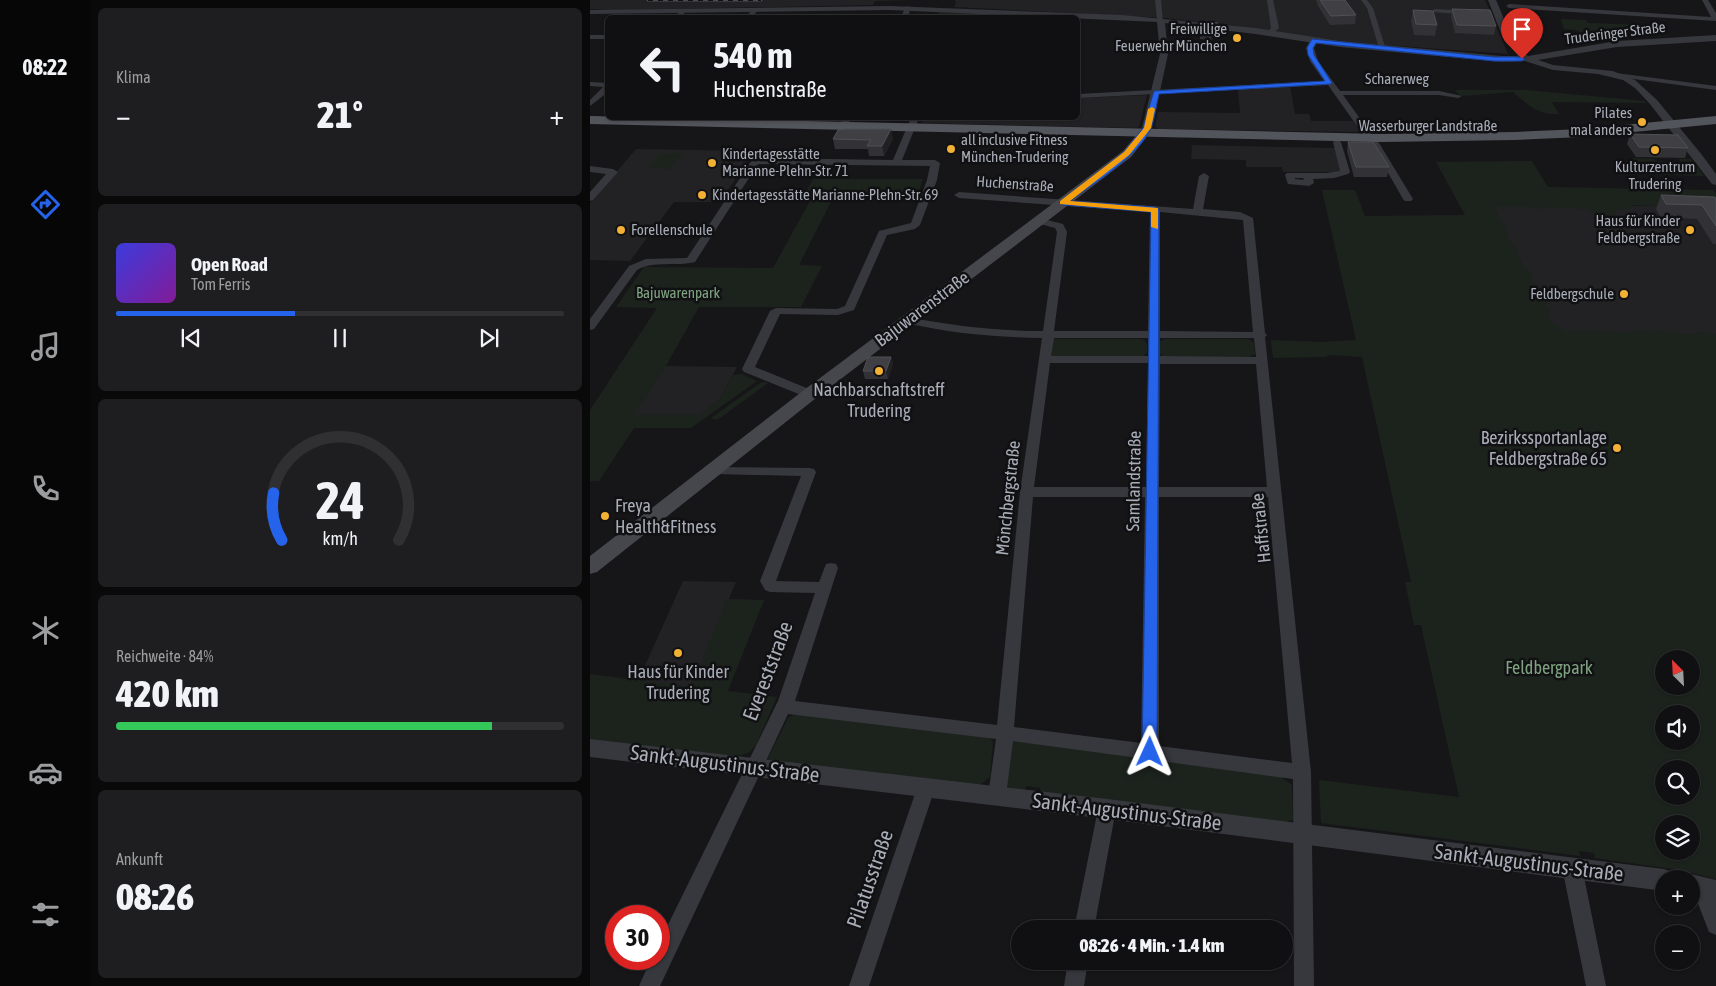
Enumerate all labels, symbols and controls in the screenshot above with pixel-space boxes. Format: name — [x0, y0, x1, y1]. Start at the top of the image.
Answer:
pin — [1501, 8, 1543, 59]
icon: arrive — [1508, 15, 1536, 43]
street label: Truderinger Straße — [1564, 18, 1667, 47]
place label: Freiwillige Feuerwehr München — [1115, 20, 1227, 54]
marker: Freiwillige Feuerwehr München — [1231, 32, 1243, 44]
icon: left — [630, 35, 695, 100]
text: 540 m — [713, 35, 792, 75]
text: 08:22 — [22, 54, 68, 80]
text: Klima — [116, 68, 151, 86]
street label: Scharerweg — [1365, 70, 1429, 87]
text: Huchenstraße — [713, 76, 827, 102]
text: 21° — [317, 93, 363, 136]
text: − — [116, 99, 131, 131]
text: + — [549, 99, 564, 131]
place label: Pilates mal anders — [1570, 104, 1632, 138]
marker: Pilates mal anders — [1636, 116, 1648, 128]
street label: Wasserburger Landstraße — [1359, 117, 1498, 134]
place label: all inclusive Fitness München-Trudering — [961, 131, 1069, 165]
marker: all inclusive Fitness München-Trudering — [945, 143, 957, 155]
marker: Kulturzentrum Trudering — [1649, 144, 1661, 156]
place label: Kindertagesstätte Marianne-Plehn-Str. 71 — [722, 145, 849, 179]
marker: Kindertagesstätte Marianne-Plehn-Str. 71 — [706, 157, 718, 169]
place label: Kulturzentrum Trudering — [1615, 158, 1695, 192]
street label: Huchenstraße — [976, 172, 1054, 195]
place label: Kindertagesstätte Marianne-Plehn-Str. 69 — [712, 186, 938, 203]
icon: directions — [28, 187, 63, 222]
marker: Kindertagesstätte Marianne-Plehn-Str. 69 — [696, 189, 708, 201]
place label: Haus für Kinder Feldbergstraße — [1595, 212, 1681, 246]
place label: Forellenschule — [631, 221, 713, 238]
marker: Forellenschule — [615, 224, 627, 236]
marker: Haus für Kinder Feldbergstraße — [1684, 224, 1696, 236]
text: Open Road — [191, 253, 268, 275]
street label: Bajuwarenstraße — [871, 266, 973, 351]
text: Tom Ferris — [191, 275, 250, 293]
park label: Bajuwarenpark — [636, 284, 720, 301]
place label: Feldbergschule — [1530, 285, 1614, 302]
marker: Feldbergschule — [1618, 288, 1630, 300]
icon: previous — [177, 324, 205, 352]
icon: pause — [326, 324, 354, 352]
icon: next — [475, 324, 503, 352]
icon: music — [28, 329, 63, 364]
marker: Nachbarschaftstreff Trudering — [873, 365, 885, 377]
place label: Nachbarschaftstreff Trudering — [813, 379, 945, 421]
place label: Bezirkssportanlage Feldbergstraße 65 — [1481, 427, 1607, 469]
street label: Samlandstraße — [1122, 430, 1145, 532]
street label: Mönchbergstraße — [991, 439, 1024, 556]
marker: Bezirkssportanlage Feldbergstraße 65 — [1611, 442, 1623, 454]
text: 24 — [316, 470, 364, 530]
icon: phone — [28, 471, 63, 506]
street label: Haffstraße — [1246, 492, 1275, 564]
place label: Freya Health&Fitness — [615, 495, 716, 537]
marker: Freya Health&Fitness — [599, 510, 611, 522]
text: km/h — [322, 528, 358, 549]
icon: climate — [28, 613, 63, 648]
street label: Evereststraße — [737, 618, 797, 724]
text: Reichweite · 84% — [116, 647, 213, 665]
marker: Haus für Kinder Trudering — [672, 647, 684, 659]
north arrow — [1655, 650, 1700, 695]
map controls — [1655, 650, 1700, 970]
park label: Feldbergpark — [1505, 657, 1593, 678]
place label: Haus für Kinder Trudering — [627, 661, 729, 703]
text: 420 km — [116, 672, 219, 715]
button: sound — [1655, 705, 1700, 750]
position arrow — [1123, 725, 1175, 777]
street label: Sankt-Augustinus-Straße — [629, 740, 821, 786]
icon: car — [28, 755, 63, 790]
button: search — [1655, 760, 1700, 805]
street label: Sankt-Augustinus-Straße — [1031, 788, 1223, 834]
button: layers — [1655, 815, 1700, 860]
street label: Pilatusstraße — [841, 827, 897, 931]
street label: Sankt-Augustinus-Straße — [1433, 839, 1625, 885]
text: Ankunft — [116, 850, 163, 868]
button: + — [1655, 870, 1700, 915]
text: 08:26 — [116, 875, 194, 918]
icon: filters — [28, 897, 63, 932]
speed limit sign: 30 — [605, 905, 670, 970]
button: − — [1655, 925, 1700, 970]
text: 08:26 · 4 Min. · 1.4 km — [1080, 934, 1224, 956]

